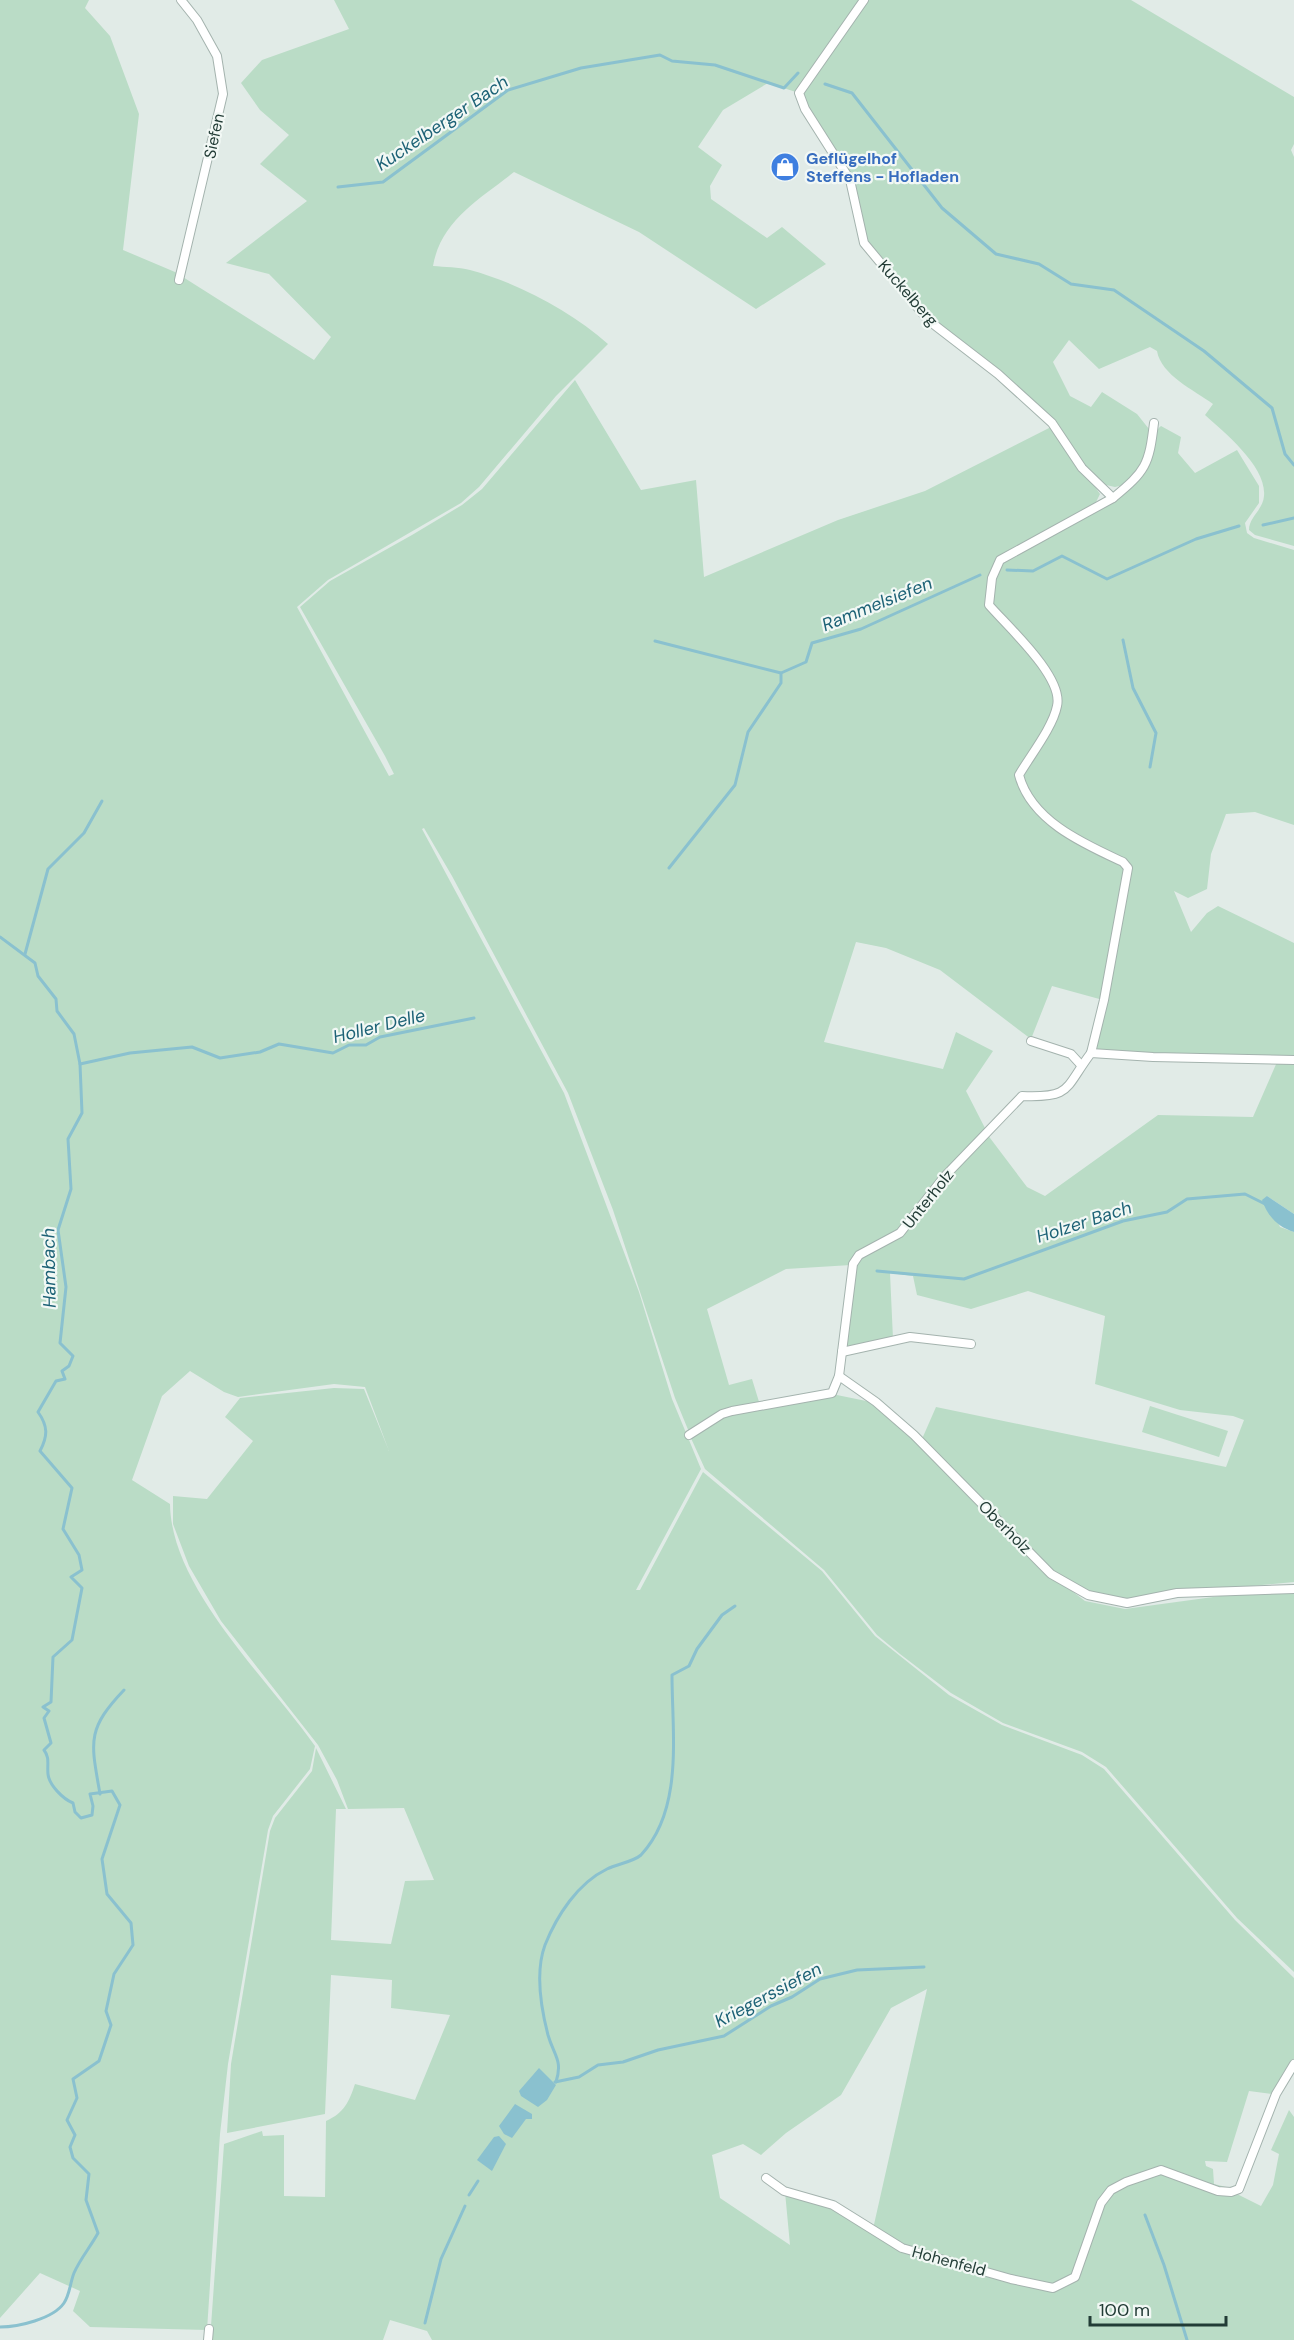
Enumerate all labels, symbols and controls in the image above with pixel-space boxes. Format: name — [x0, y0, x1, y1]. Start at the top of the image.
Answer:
water label: Kuckelberger Bach — [371, 70, 513, 176]
street label: Siefen — [199, 112, 229, 160]
place label: Geflügelhof Steffens - Hofladen — [806, 148, 959, 187]
shop icon: Geflügelhof Steffens - Hofladen — [769, 151, 801, 183]
street label: Kuckelberg — [873, 255, 943, 331]
water label: Rammelsiefen — [818, 571, 936, 637]
water label: Holler Delle — [330, 1003, 428, 1049]
street label: Unterholz — [898, 1165, 958, 1233]
water label: Holzer Bach — [1033, 1195, 1135, 1249]
water label: Hambach — [36, 1228, 62, 1308]
street label: Oberholz — [974, 1496, 1036, 1558]
water label: Kriegerssiefen — [710, 1957, 826, 2033]
street label: Hohenfeld — [910, 2241, 988, 2281]
scale bar — [1090, 2289, 1226, 2327]
text: 100 m — [1099, 2298, 1150, 2322]

